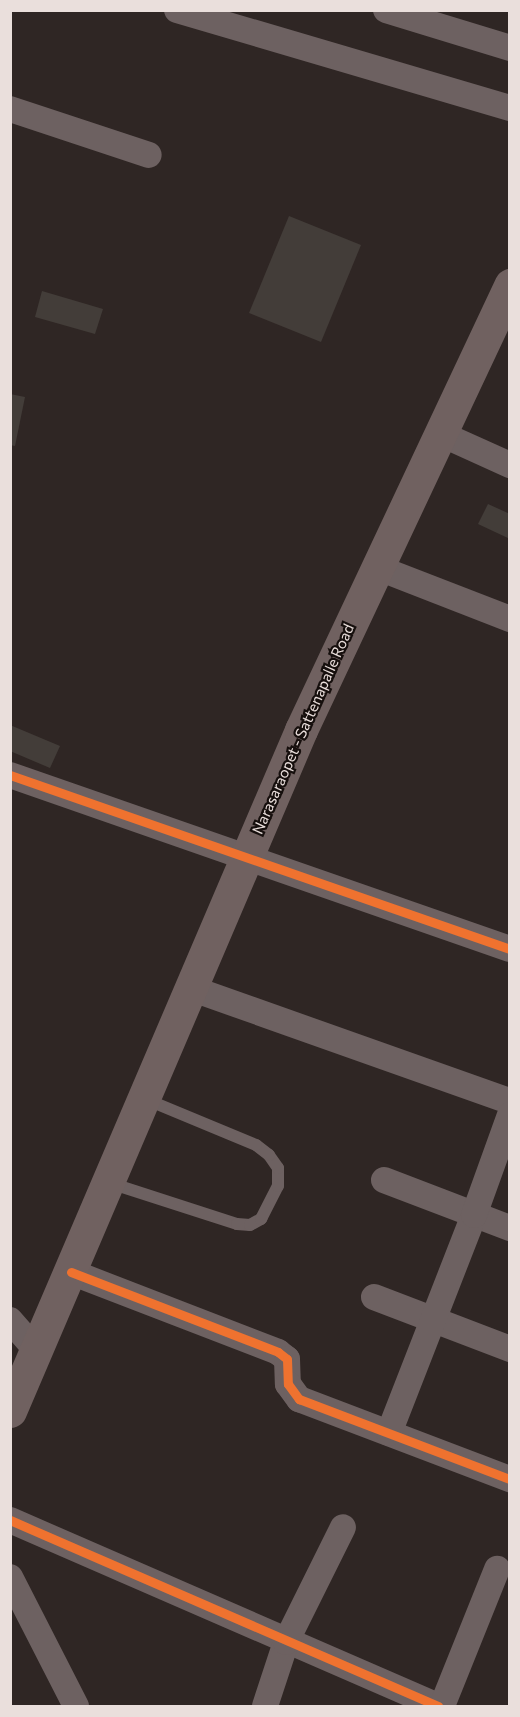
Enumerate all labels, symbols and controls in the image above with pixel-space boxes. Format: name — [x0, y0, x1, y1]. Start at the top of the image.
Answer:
street label: Narasaraopet - Sattenapalle Road — [248, 621, 358, 837]

